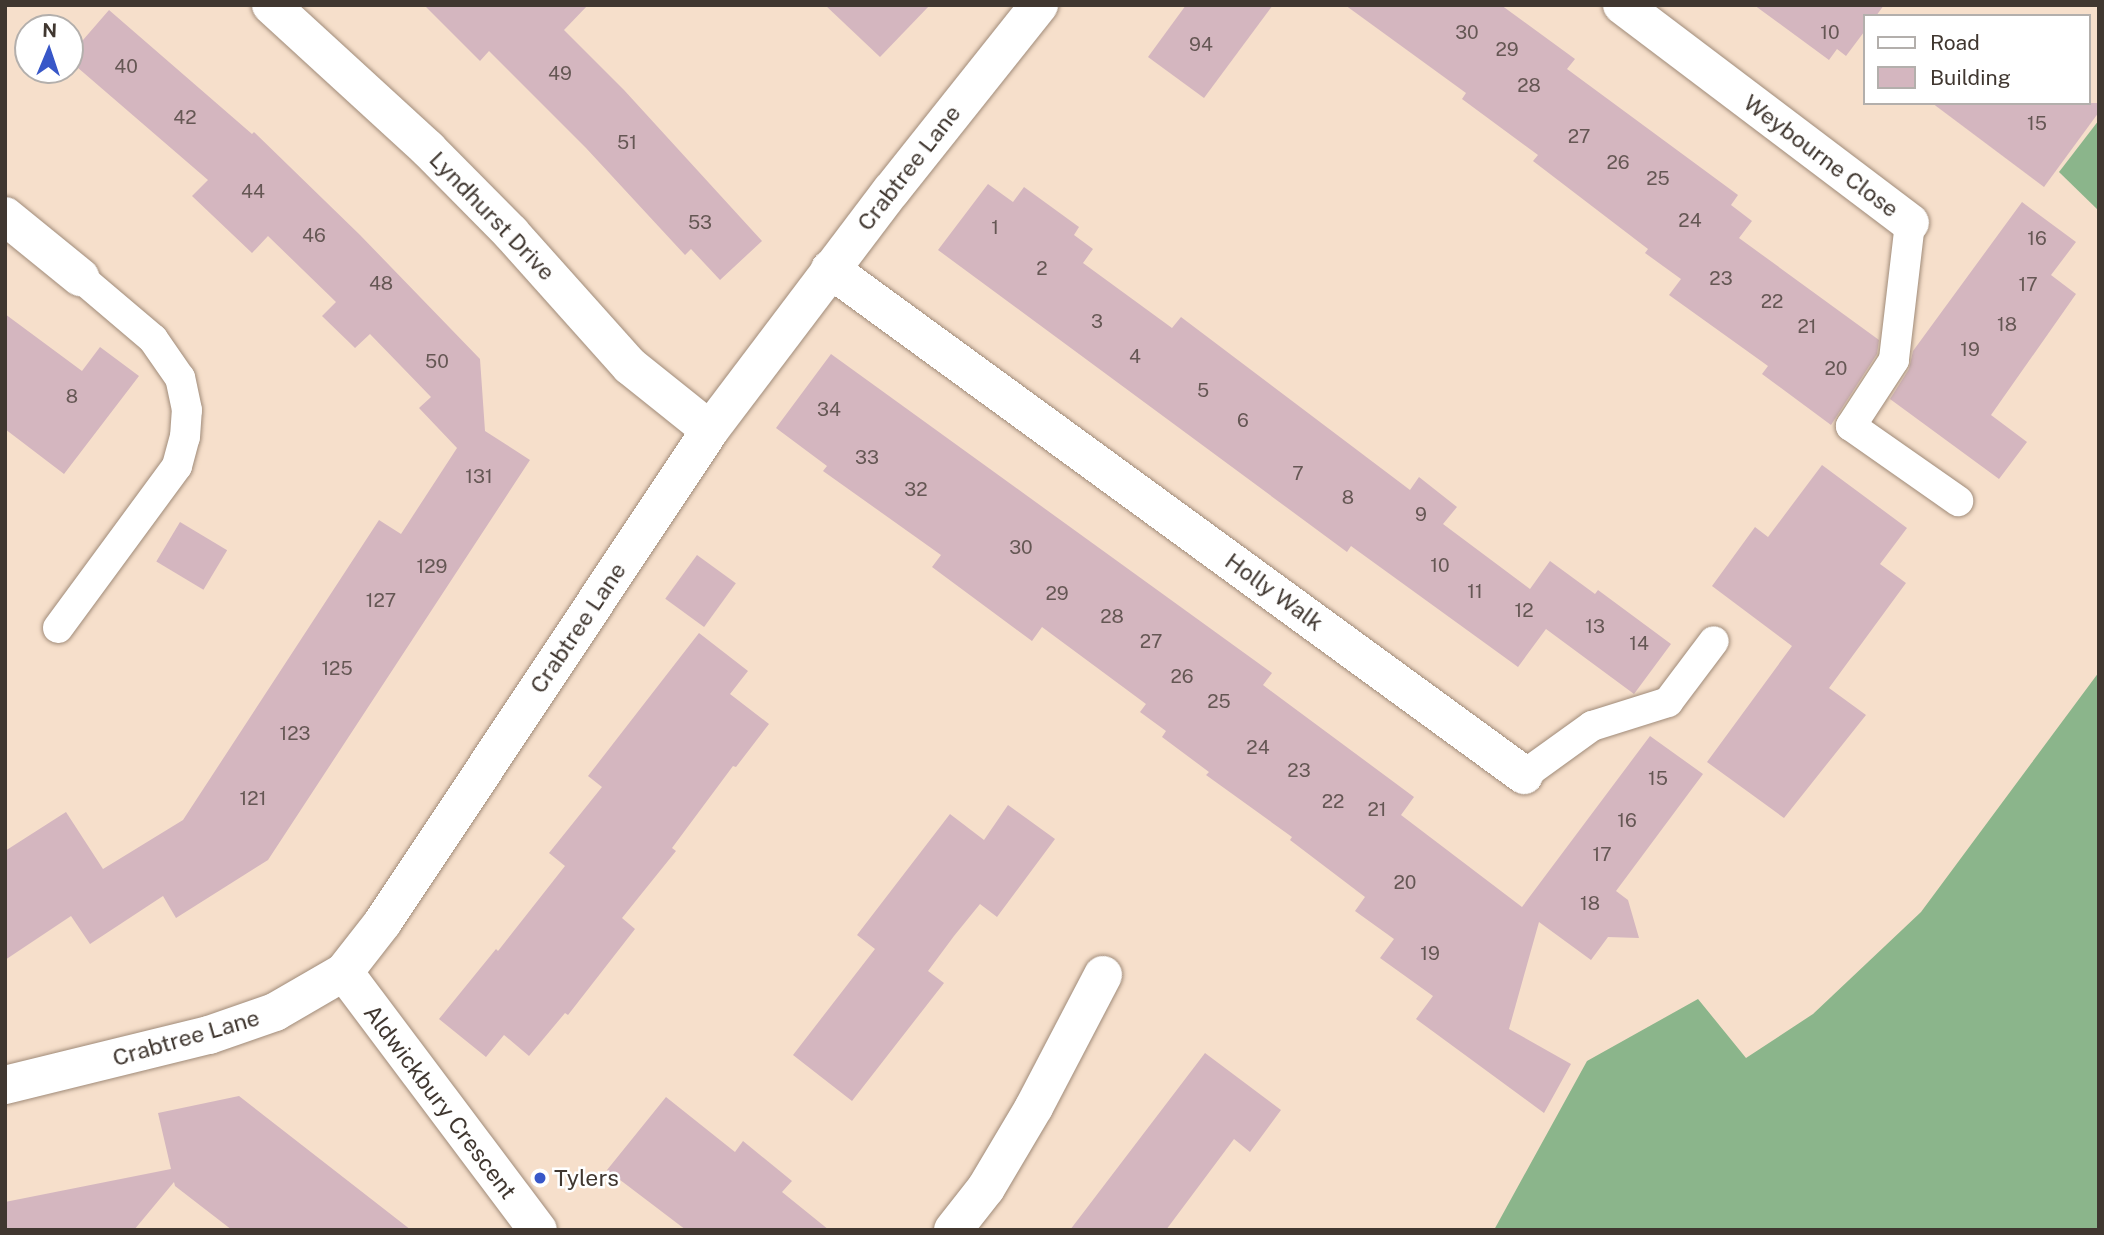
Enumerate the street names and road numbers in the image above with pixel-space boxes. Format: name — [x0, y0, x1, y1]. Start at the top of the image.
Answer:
street label: Weybourne Close — [1738, 89, 1904, 223]
street label: Crabtree Lane — [851, 100, 967, 236]
street label: Lyndhurst Drive — [424, 146, 560, 286]
street label: Holly Walk — [1219, 547, 1329, 637]
street label: Crabtree Lane — [524, 557, 632, 699]
street label: Aldwickbury Crescent — [358, 999, 522, 1205]
street label: Crabtree Lane — [109, 1004, 263, 1072]

